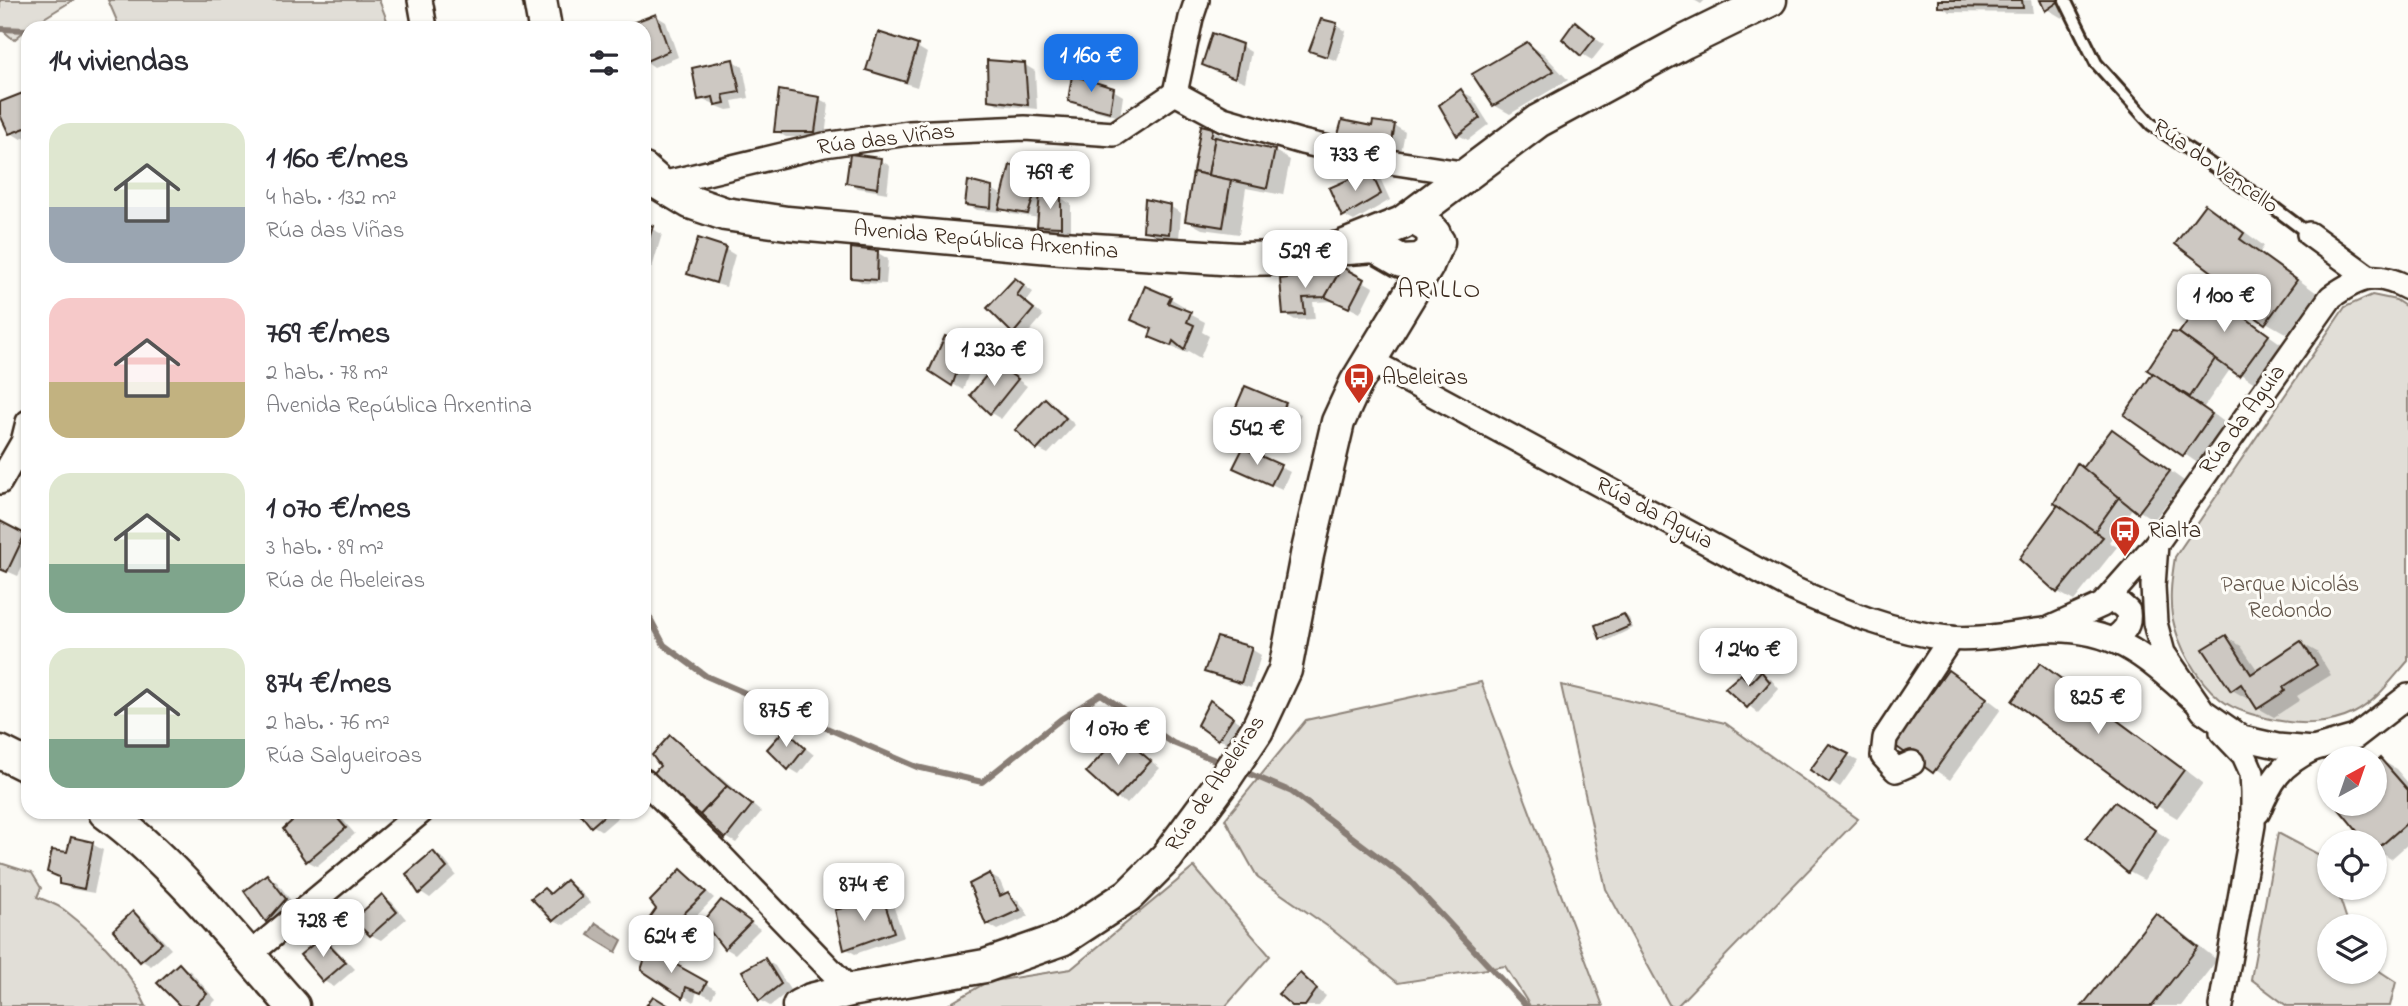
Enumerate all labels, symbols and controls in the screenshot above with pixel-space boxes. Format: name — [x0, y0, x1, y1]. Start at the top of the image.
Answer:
pin: 1 160 € — [1026, 34, 1156, 94]
text: 1 160 € — [1060, 40, 1122, 73]
text: 14 viviendas — [49, 41, 189, 85]
icon: filters — [585, 44, 623, 82]
street label: Rúa do Vencello — [2145, 111, 2285, 223]
street label: Rúa das Viñas — [815, 115, 957, 165]
pin: 733 € — [1306, 134, 1404, 193]
text: 1 160 €/mes — [266, 138, 408, 182]
text: 733 € — [1330, 139, 1380, 172]
icon: home — [105, 151, 189, 235]
pin: 769 € — [1001, 152, 1099, 211]
text: 769 € — [1026, 157, 1074, 190]
text: 4 hab. · 132 m² — [266, 182, 396, 215]
street label: Avenida República Arxentina — [852, 213, 1120, 269]
text: Rúa das Viñas — [266, 215, 404, 248]
pin: 529 € — [1256, 230, 1354, 290]
text: 529 € — [1278, 236, 1332, 269]
district label: ARILLO — [1398, 272, 1482, 310]
pin: 1 100 € — [2159, 274, 2289, 334]
text: 1 100 € — [2193, 280, 2255, 313]
text: 769 €/mes — [266, 313, 390, 357]
icon: home — [105, 326, 189, 410]
pin: 1 230 € — [929, 328, 1059, 388]
text: 1 230 € — [961, 334, 1027, 367]
text: 2 hab. · 78 m² — [266, 357, 388, 390]
street label: Rúa da Aguia — [2192, 358, 2295, 483]
bus stop icon: Abeleiras — [1342, 361, 1376, 405]
place label: Abeleiras — [1382, 362, 1468, 395]
text: Avenida República Arxentina — [266, 390, 532, 423]
pin: 542 € — [1208, 407, 1306, 467]
text: 542 € — [1229, 413, 1285, 446]
street label: Rúa da Aguia — [1589, 469, 1719, 560]
text: 1 070 €/mes — [266, 488, 411, 532]
icon: home — [105, 501, 189, 585]
bus stop icon: Rialta — [2108, 514, 2142, 558]
place label: Rialta — [2148, 515, 2201, 548]
text: 3 hab. · 89 m² — [266, 532, 384, 565]
text: Rúa de Abeleiras — [266, 565, 425, 598]
park label: Parque Nicolás Redondo — [2221, 569, 2359, 628]
pin: 1 240 € — [1683, 628, 1813, 688]
text: 1 240 € — [1715, 634, 1781, 667]
text: 874 €/mes — [266, 663, 392, 707]
icon: home — [105, 676, 189, 760]
pin: 825 € — [2049, 676, 2147, 736]
text: 825 € — [2071, 682, 2126, 715]
pin: 875 € — [737, 690, 835, 749]
text: 875 € — [759, 695, 813, 728]
text: 2 hab. · 76 m² — [266, 707, 390, 740]
pin: 1 070 € — [1053, 708, 1183, 767]
street label: Rúa de Abeleiras — [1158, 709, 1274, 859]
text: 1 070 € — [1086, 713, 1150, 746]
text: Rúa Salgueiroas — [266, 740, 422, 773]
north arrow — [2317, 746, 2387, 816]
map controls — [2317, 746, 2387, 984]
button: locate — [2317, 830, 2387, 900]
pin: 874 € — [815, 864, 913, 923]
text: 874 € — [839, 869, 889, 902]
pin: 728 € — [274, 900, 372, 959]
text: 728 € — [297, 905, 349, 938]
button: layers — [2317, 914, 2387, 984]
pin: 624 € — [622, 916, 720, 975]
text: 624 € — [645, 921, 697, 954]

